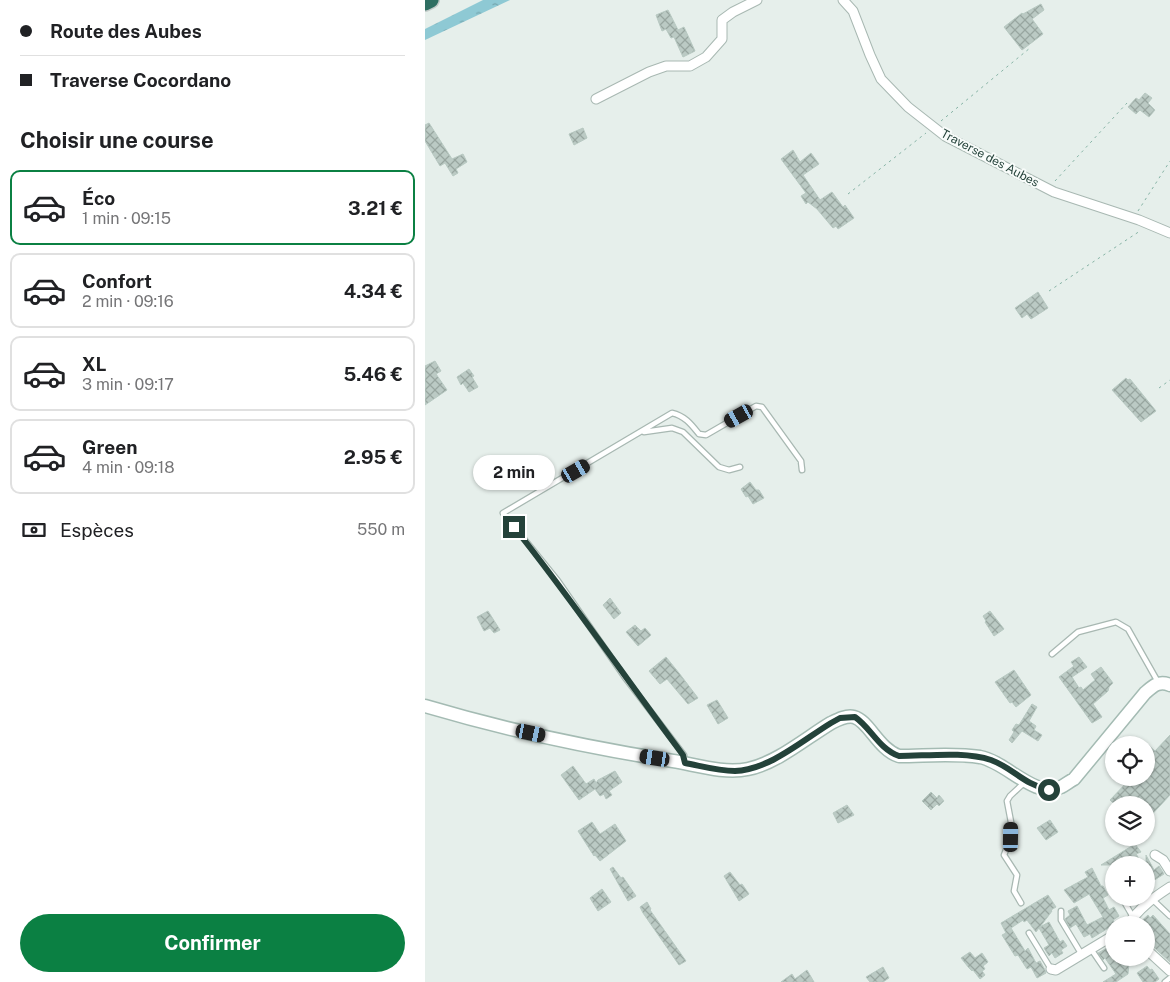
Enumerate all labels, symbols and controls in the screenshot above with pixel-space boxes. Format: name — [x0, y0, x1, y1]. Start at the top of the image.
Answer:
text: Route des Aubes — [50, 20, 202, 42]
text: Traverse Cocordano — [50, 69, 231, 91]
street label: Traverse des Aubes — [939, 126, 1041, 190]
text: Choisir une course — [20, 127, 214, 153]
icon: car — [22, 185, 67, 230]
text: Éco — [82, 187, 115, 209]
text: 3.21 € — [348, 197, 403, 219]
text: 1 min · 09:15 — [82, 209, 171, 228]
icon: car — [22, 268, 67, 313]
text: Confort — [82, 270, 152, 292]
text: 4.34 € — [344, 280, 403, 302]
text: 2 min · 09:16 — [82, 292, 174, 311]
icon: car — [22, 351, 67, 396]
text: XL — [82, 353, 107, 375]
text: 5.46 € — [343, 363, 403, 385]
text: 3 min · 09:17 — [82, 375, 174, 394]
car — [722, 402, 755, 430]
icon: car — [22, 434, 67, 479]
text: Green — [82, 436, 137, 458]
text: 2.95 € — [344, 446, 403, 468]
callout: 2 min — [473, 454, 555, 490]
car — [559, 457, 592, 485]
text: 4 min · 09:18 — [82, 458, 175, 477]
text: 2 min — [493, 463, 535, 482]
icon: cash — [20, 516, 48, 544]
route end — [503, 516, 525, 538]
text: Espèces — [60, 519, 134, 541]
text: 550 m — [357, 520, 405, 539]
car — [514, 723, 547, 743]
map controls — [1105, 736, 1155, 966]
button: locate — [1105, 736, 1155, 786]
car — [639, 748, 670, 768]
route start — [1038, 779, 1060, 801]
button: layers — [1105, 796, 1155, 846]
car — [1003, 822, 1018, 852]
button: + — [1105, 856, 1155, 906]
button: Confirmer — [20, 914, 405, 972]
button: − — [1105, 916, 1155, 966]

